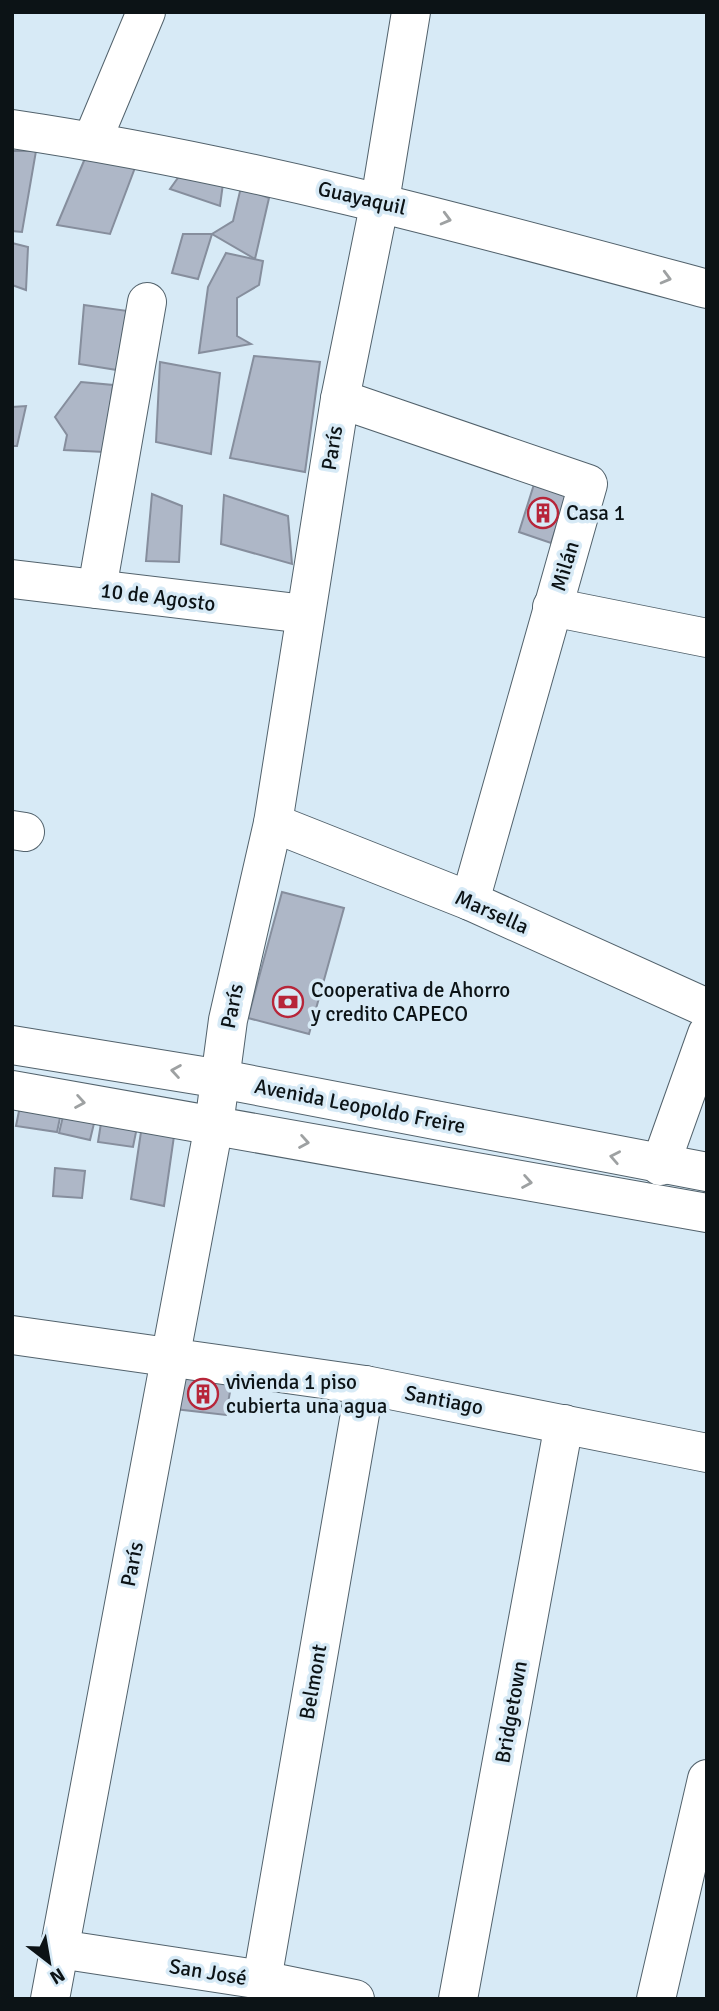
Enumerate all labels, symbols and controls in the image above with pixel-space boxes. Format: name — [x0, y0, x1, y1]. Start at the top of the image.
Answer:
street label: Guayaquil — [315, 175, 409, 221]
one-way arrow — [440, 211, 452, 225]
one-way arrow — [659, 270, 671, 284]
street label: París — [316, 424, 348, 472]
building icon: Casa 1 — [526, 496, 560, 530]
place label: Casa 1 — [566, 500, 625, 526]
street label: Milán — [545, 538, 585, 594]
street label: 10 de Agosto — [99, 577, 217, 617]
street label: Marsella — [451, 884, 533, 940]
place label: Cooperativa de Ahorro y credito CAPECO — [311, 977, 510, 1027]
street label: París — [215, 981, 249, 1031]
bank icon: Cooperativa de Ahorro y credito CAPECO — [271, 985, 305, 1019]
one-way arrow — [170, 1064, 181, 1079]
street label: Avenida Leopoldo Freire — [252, 1073, 468, 1139]
one-way arrow — [74, 1094, 85, 1109]
one-way arrow — [297, 1133, 309, 1148]
one-way arrow — [609, 1150, 621, 1165]
one-way arrow — [521, 1174, 533, 1189]
place label: vivienda 1 piso cubierta una agua — [226, 1369, 387, 1419]
building icon: vivienda 1 piso cubierta una agua — [186, 1377, 220, 1411]
street label: Santiago — [402, 1380, 486, 1420]
street label: París — [115, 1539, 149, 1589]
street label: Belmont — [294, 1642, 332, 1722]
street label: Bridgetown — [489, 1659, 533, 1765]
north arrow — [14, 1927, 84, 1997]
street label: San José — [167, 1953, 249, 1991]
text: N — [45, 1962, 69, 1989]

